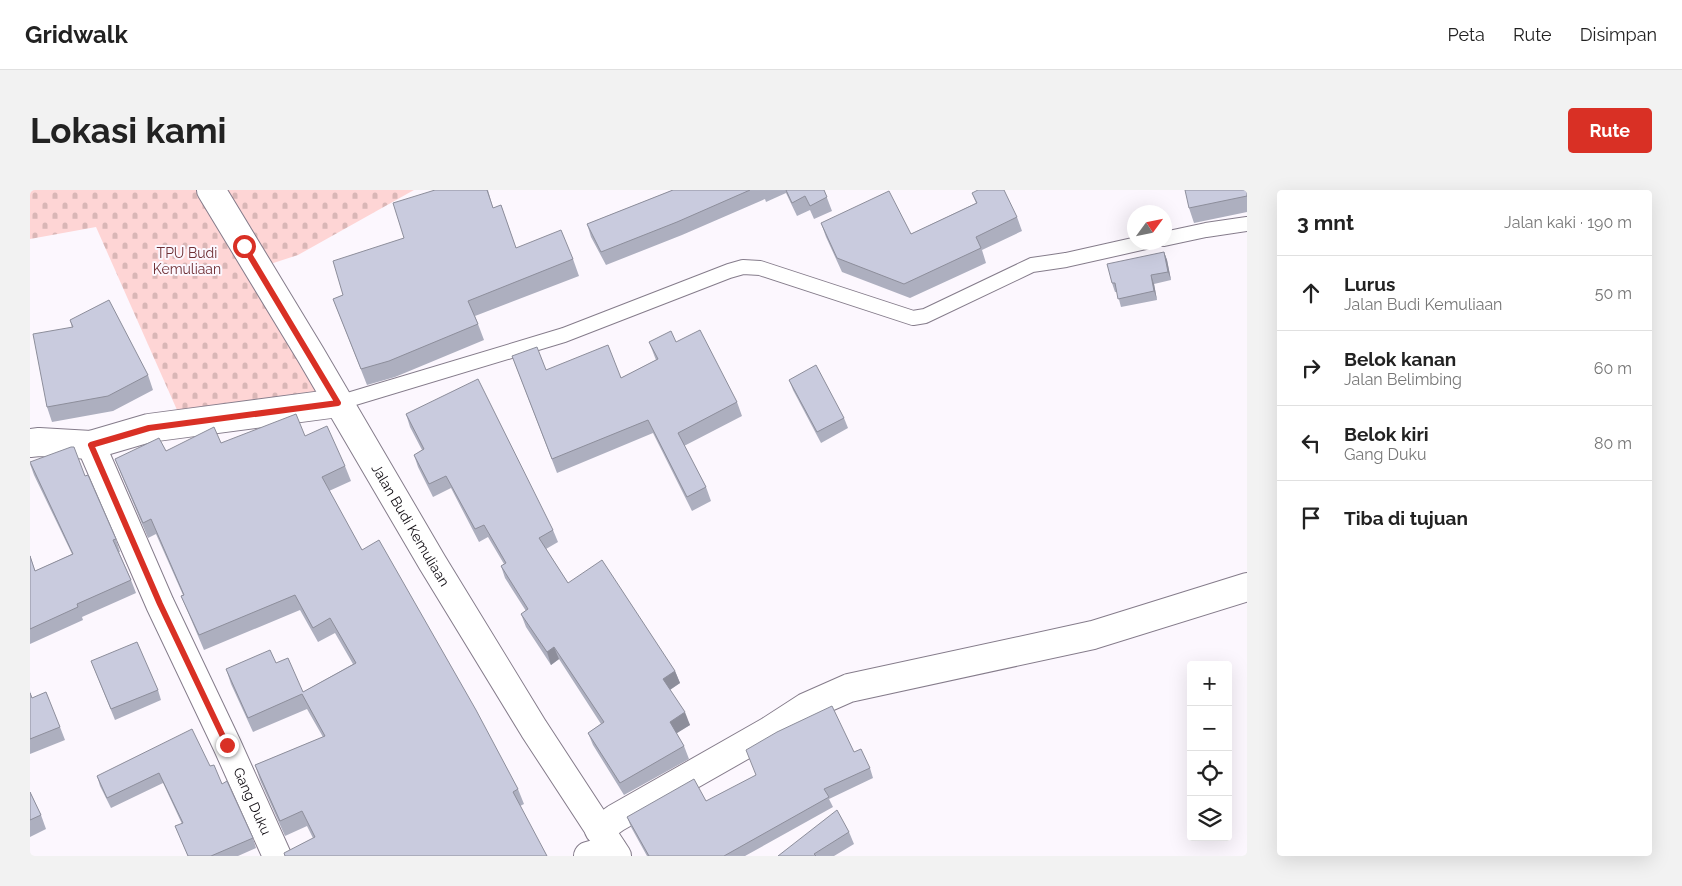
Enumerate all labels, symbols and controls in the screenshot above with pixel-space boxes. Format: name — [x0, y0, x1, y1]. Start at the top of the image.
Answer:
text: Gridwalk — [25, 20, 128, 49]
text: Peta — [1448, 24, 1485, 45]
text: Rute — [1513, 24, 1552, 45]
text: Disimpan — [1580, 24, 1657, 45]
button: Rute — [1568, 108, 1652, 153]
text: Lokasi kami — [30, 110, 227, 151]
north arrow — [1127, 205, 1172, 250]
text: 3 mnt — [1297, 210, 1354, 235]
text: Jalan kaki · 190 m — [1504, 213, 1632, 232]
route start — [233, 235, 256, 258]
park label: TPU Budi Kemuliaan — [153, 245, 221, 277]
text: Lurus — [1344, 273, 1395, 295]
icon: ahead — [1297, 279, 1325, 307]
text: 50 m — [1595, 284, 1632, 303]
text: Jalan Budi Kemuliaan — [1344, 295, 1502, 314]
text: Belok kanan — [1344, 348, 1456, 370]
icon: right — [1297, 354, 1325, 382]
text: 60 m — [1594, 359, 1632, 378]
text: Jalan Belimbing — [1344, 370, 1462, 389]
text: Belok kiri — [1344, 423, 1429, 445]
icon: left — [1297, 429, 1325, 457]
text: 80 m — [1594, 434, 1632, 453]
text: Gang Duku — [1344, 445, 1426, 464]
street label: Jalan Budi Kemuliaan — [369, 461, 453, 589]
icon: arrive — [1297, 504, 1325, 532]
text: Tiba di tujuan — [1344, 507, 1468, 529]
map controls — [1187, 661, 1232, 841]
button: + — [1187, 661, 1232, 706]
button: − — [1187, 706, 1232, 751]
route end — [216, 734, 239, 757]
button: locate — [1187, 751, 1232, 796]
street label: Gang Duku — [230, 765, 274, 837]
button: layers — [1187, 796, 1232, 841]

